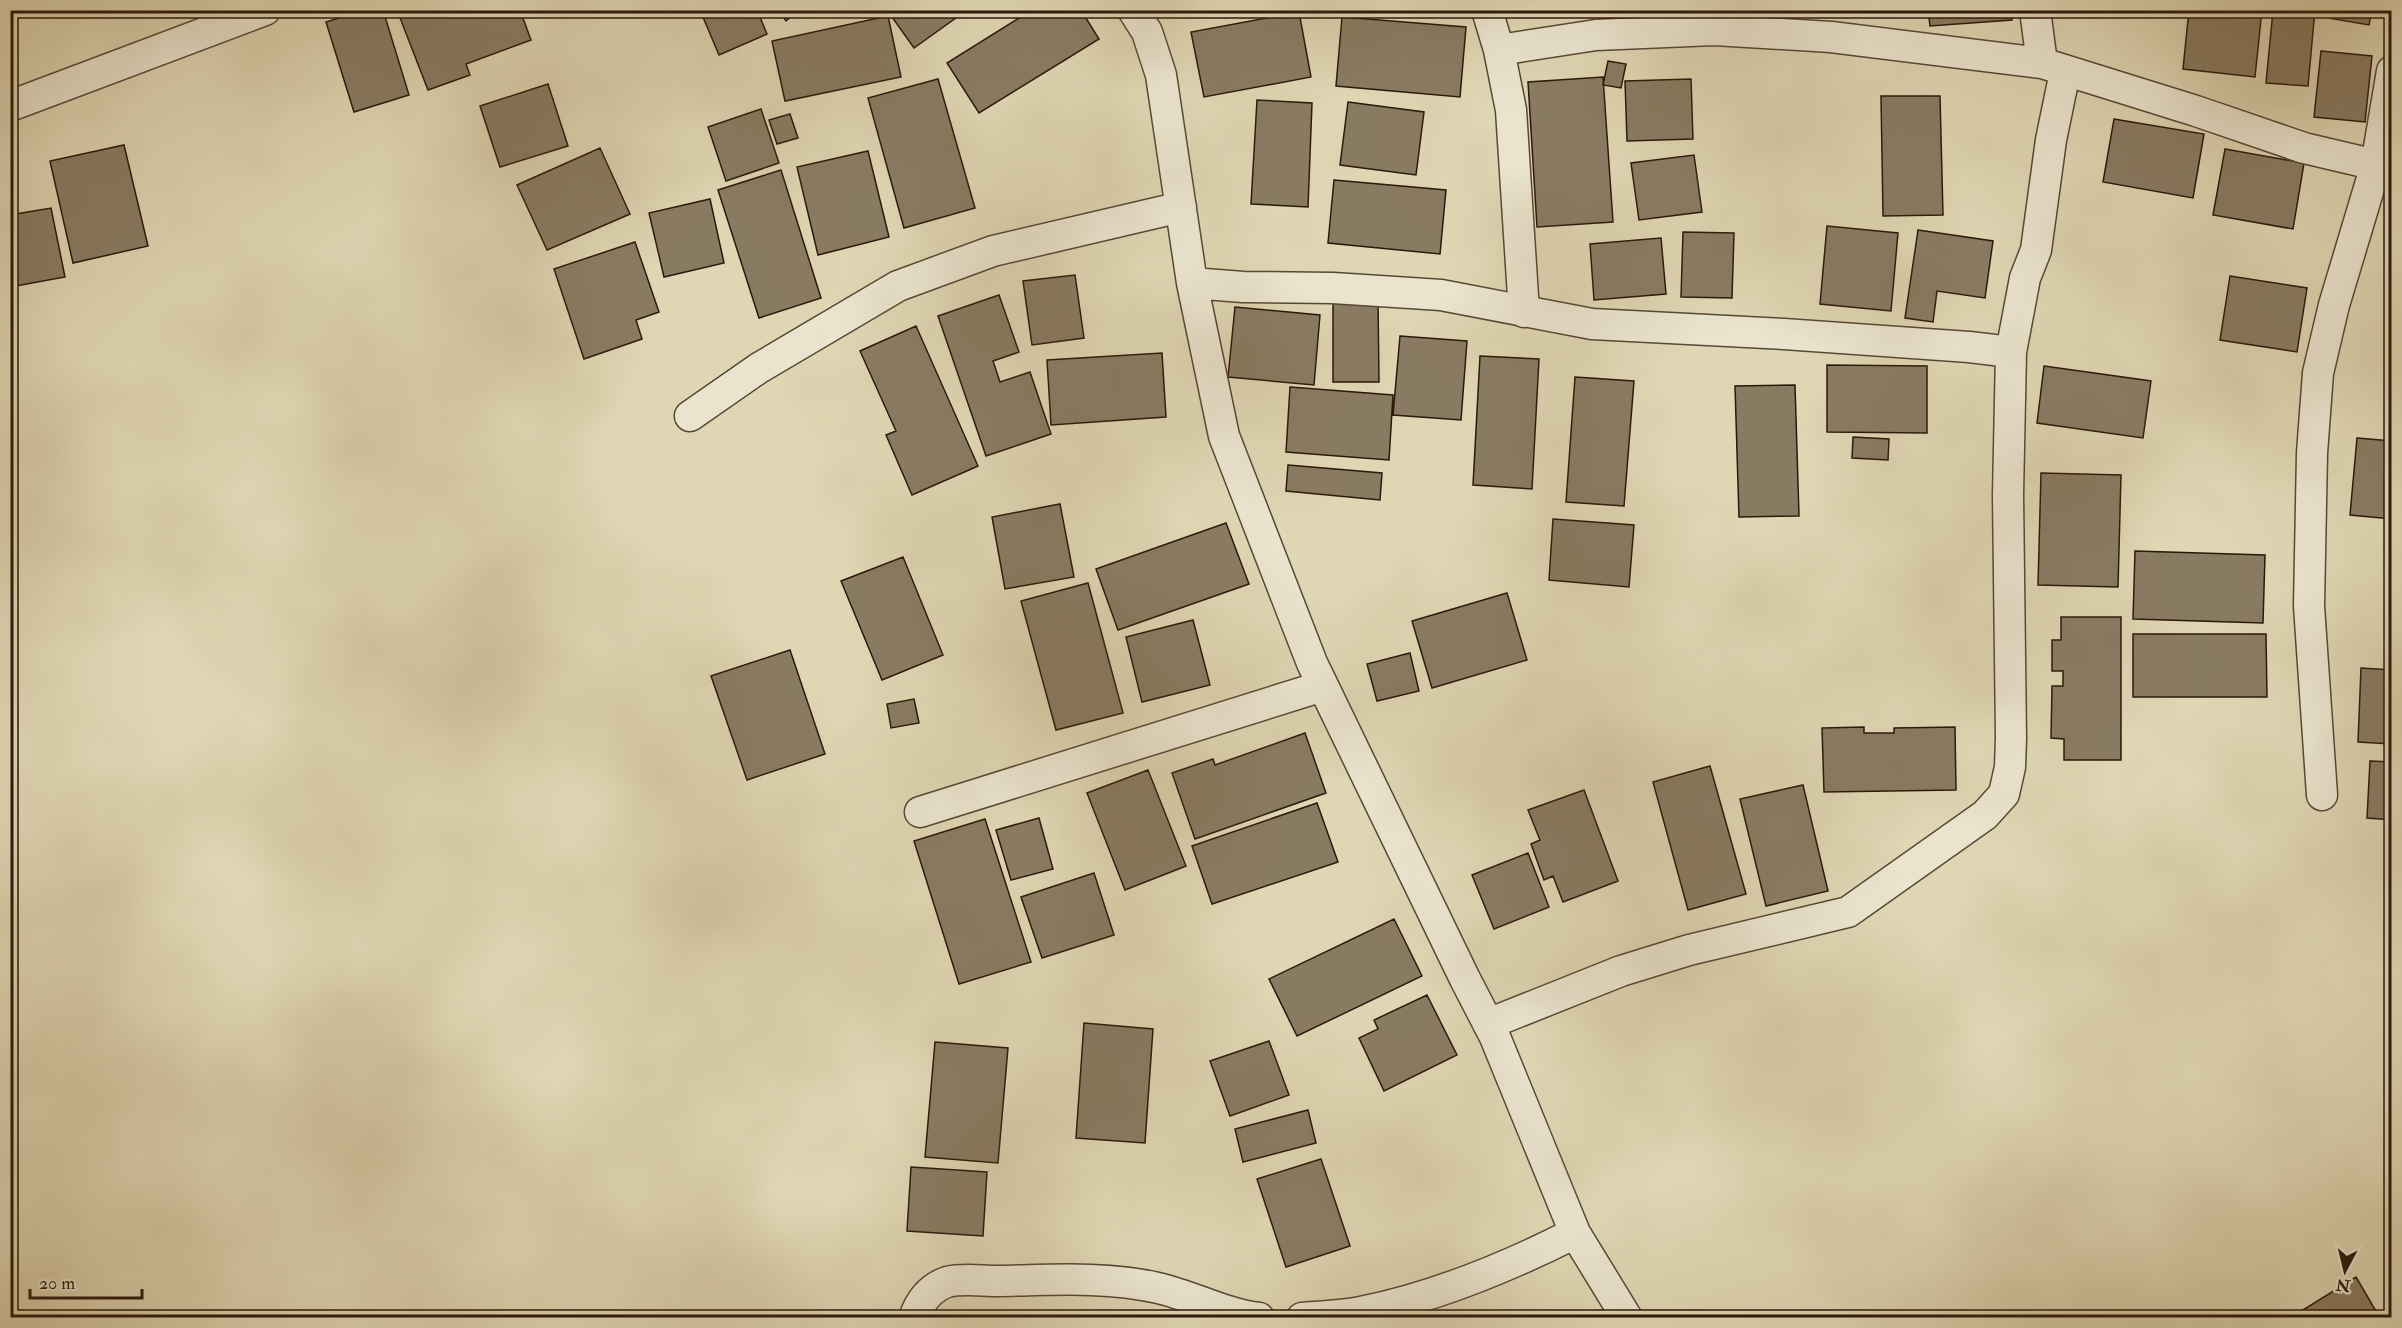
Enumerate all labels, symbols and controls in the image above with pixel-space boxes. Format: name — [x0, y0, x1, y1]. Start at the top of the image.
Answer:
north arrow — [2315, 1241, 2375, 1301]
scale bar — [30, 1262, 142, 1300]
text: 20 m — [39, 1272, 75, 1295]
text: N — [2334, 1274, 2353, 1296]

